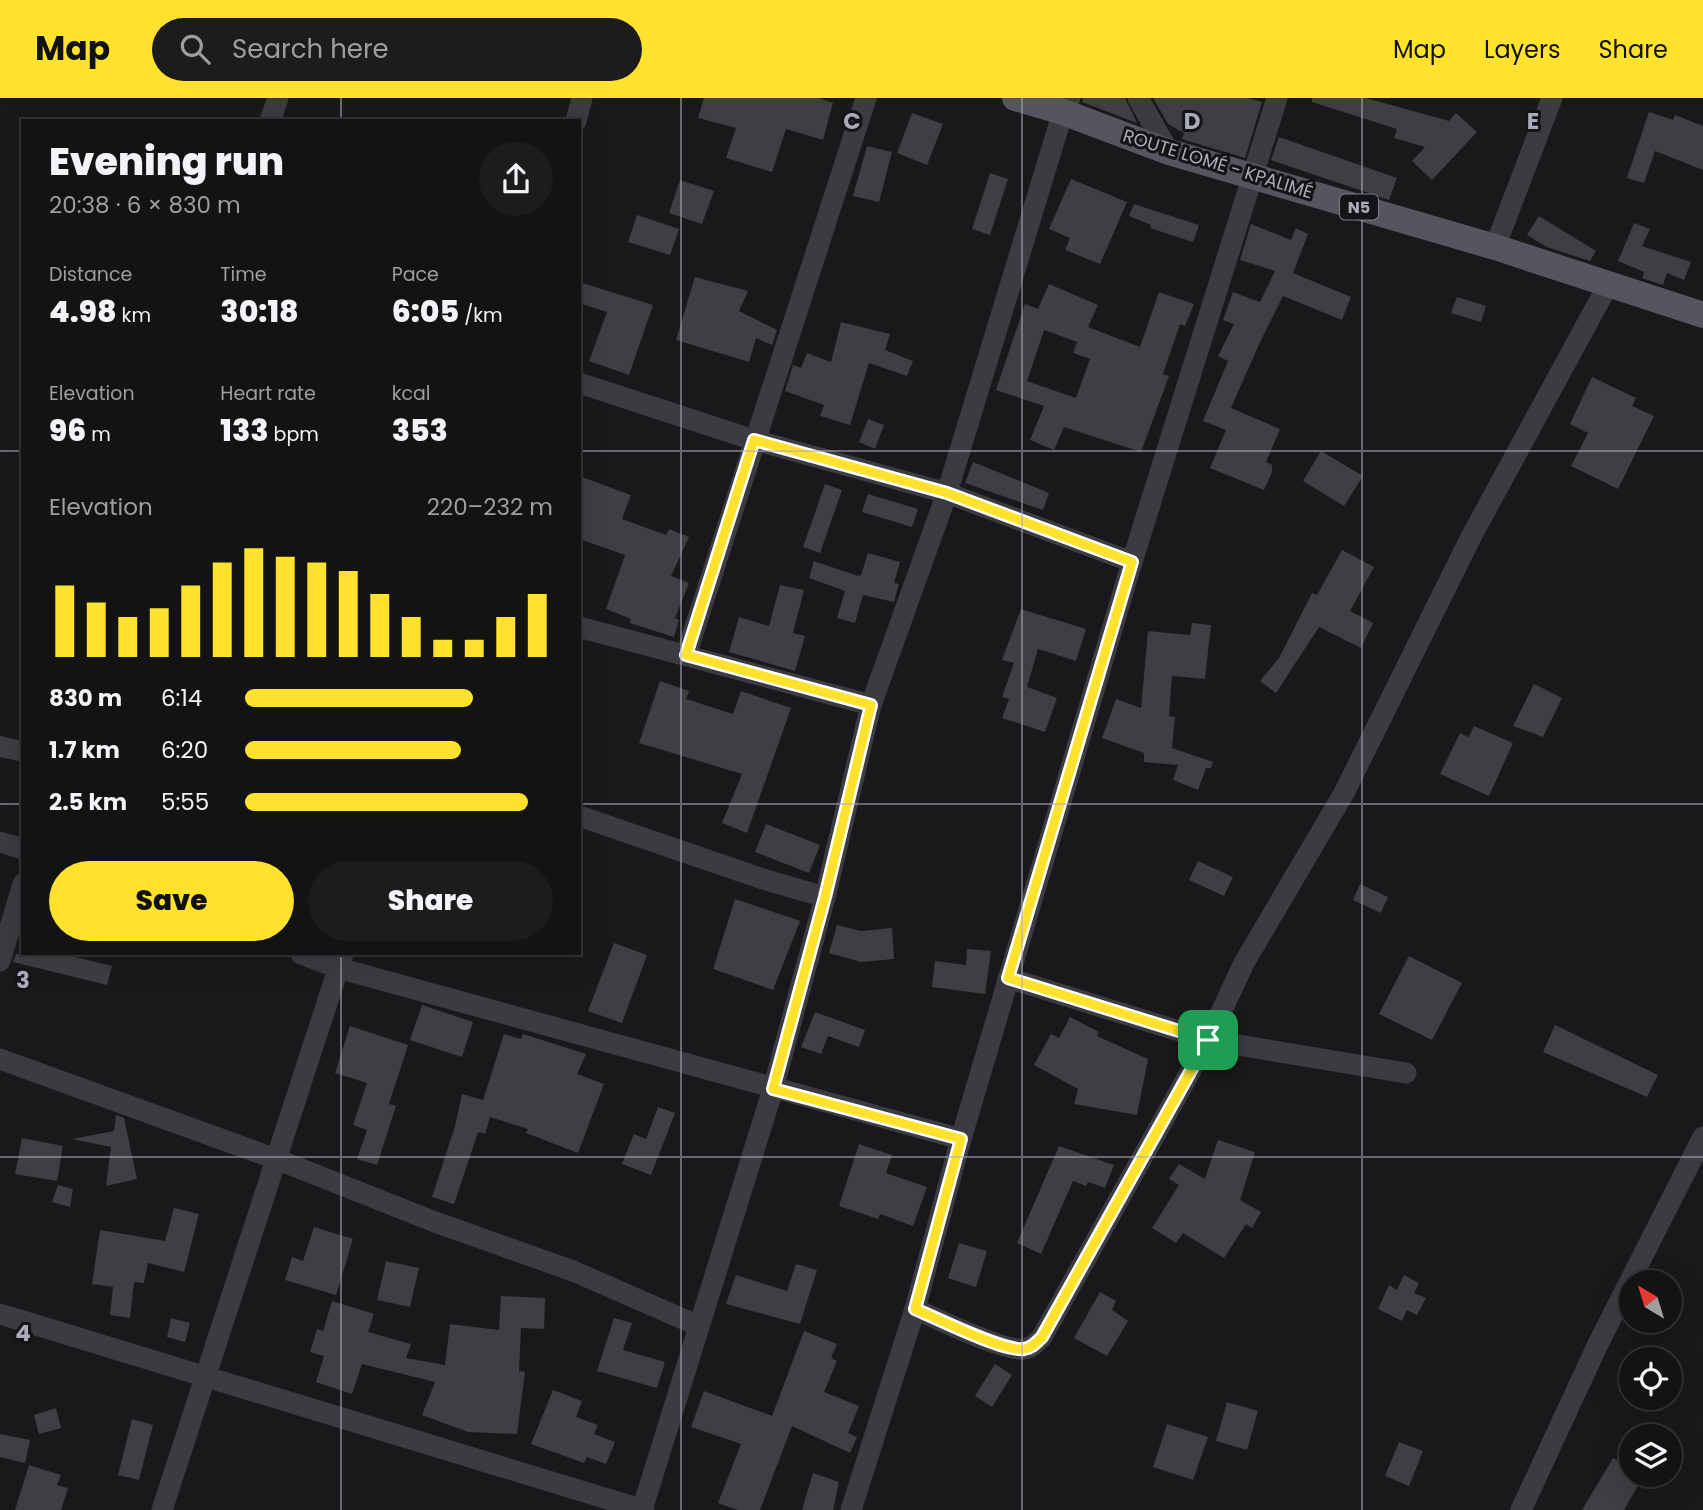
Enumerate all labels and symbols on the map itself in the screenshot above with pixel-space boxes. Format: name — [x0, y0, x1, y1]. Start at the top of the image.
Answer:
text: C — [843, 105, 861, 137]
text: D — [1184, 105, 1200, 137]
text: E — [1527, 105, 1539, 137]
street label: ROUTE LOMÉ - KPALIMÉ — [1120, 123, 1316, 204]
road number: N5 — [1340, 194, 1378, 220]
text: 3 — [16, 964, 30, 996]
pin — [1178, 1010, 1238, 1070]
north arrow — [1619, 1270, 1682, 1334]
text: 4 — [15, 1317, 31, 1349]

